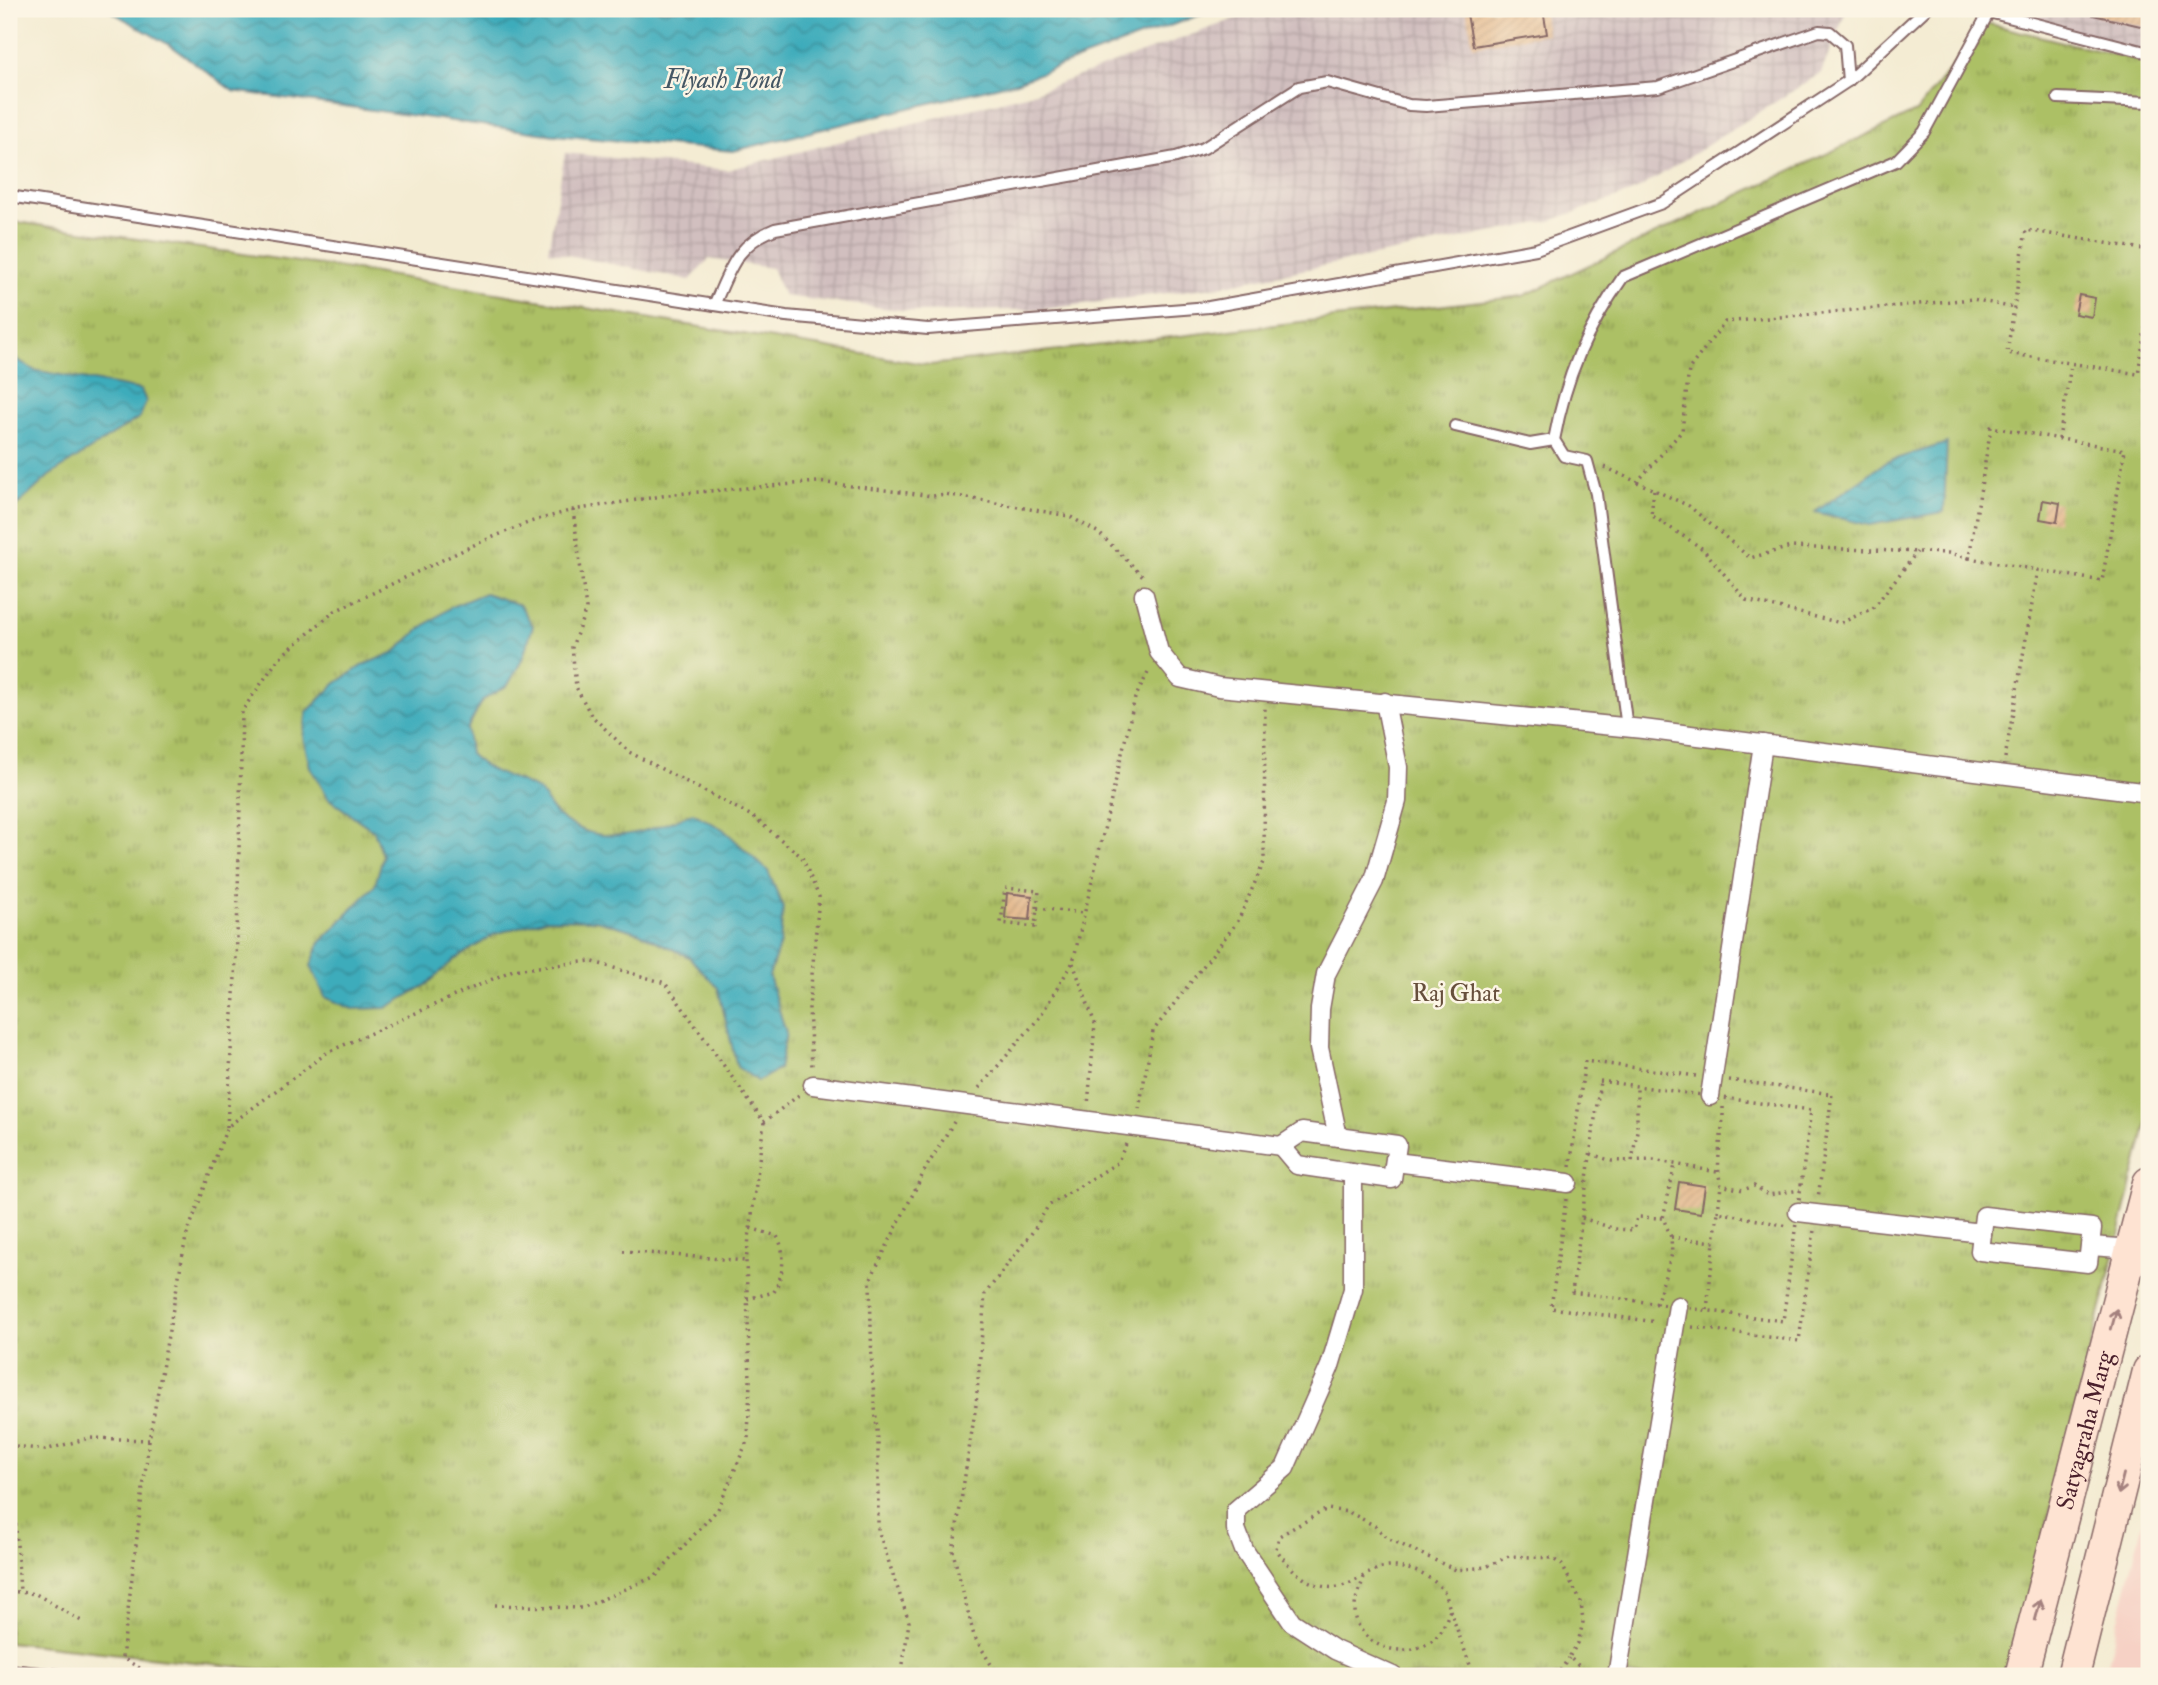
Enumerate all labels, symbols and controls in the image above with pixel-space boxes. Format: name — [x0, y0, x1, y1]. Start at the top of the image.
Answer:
water label: Flyash Pond — [662, 64, 784, 96]
park label: Raj Ghat — [1412, 978, 1500, 1009]
one-way arrow — [2109, 1308, 2122, 1330]
street label: Satyagraha Marg — [2050, 1346, 2121, 1513]
one-way arrow — [2114, 1473, 2127, 1495]
one-way arrow — [2033, 1599, 2046, 1621]

